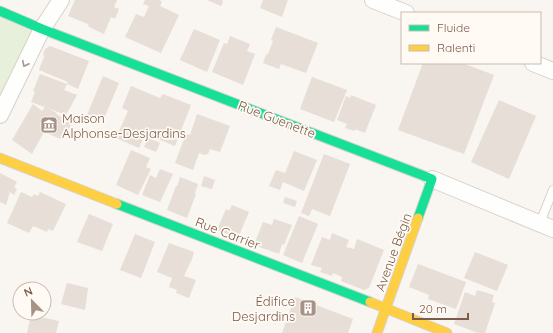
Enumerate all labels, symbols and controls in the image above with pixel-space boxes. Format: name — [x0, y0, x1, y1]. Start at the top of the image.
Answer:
legend — [401, 12, 541, 64]
text: Fluide — [437, 20, 470, 35]
text: Ralenti — [437, 40, 475, 55]
one-way arrow — [22, 59, 30, 67]
street label: Rue Guenette — [236, 97, 318, 141]
place label: Maison Alphonse-Desjardins — [62, 110, 186, 141]
museum icon: Maison Alphonse-Desjardins — [39, 115, 59, 135]
street label: Avenue Bégin — [371, 211, 415, 293]
street label: Rue Carrier — [193, 213, 263, 253]
north arrow — [12, 281, 52, 321]
text: N — [22, 284, 35, 300]
place label: Édifice Desjardins — [232, 293, 295, 324]
scale bar — [413, 295, 468, 321]
building icon: Édifice Desjardins — [298, 298, 318, 318]
text: 20 m — [419, 301, 447, 316]

